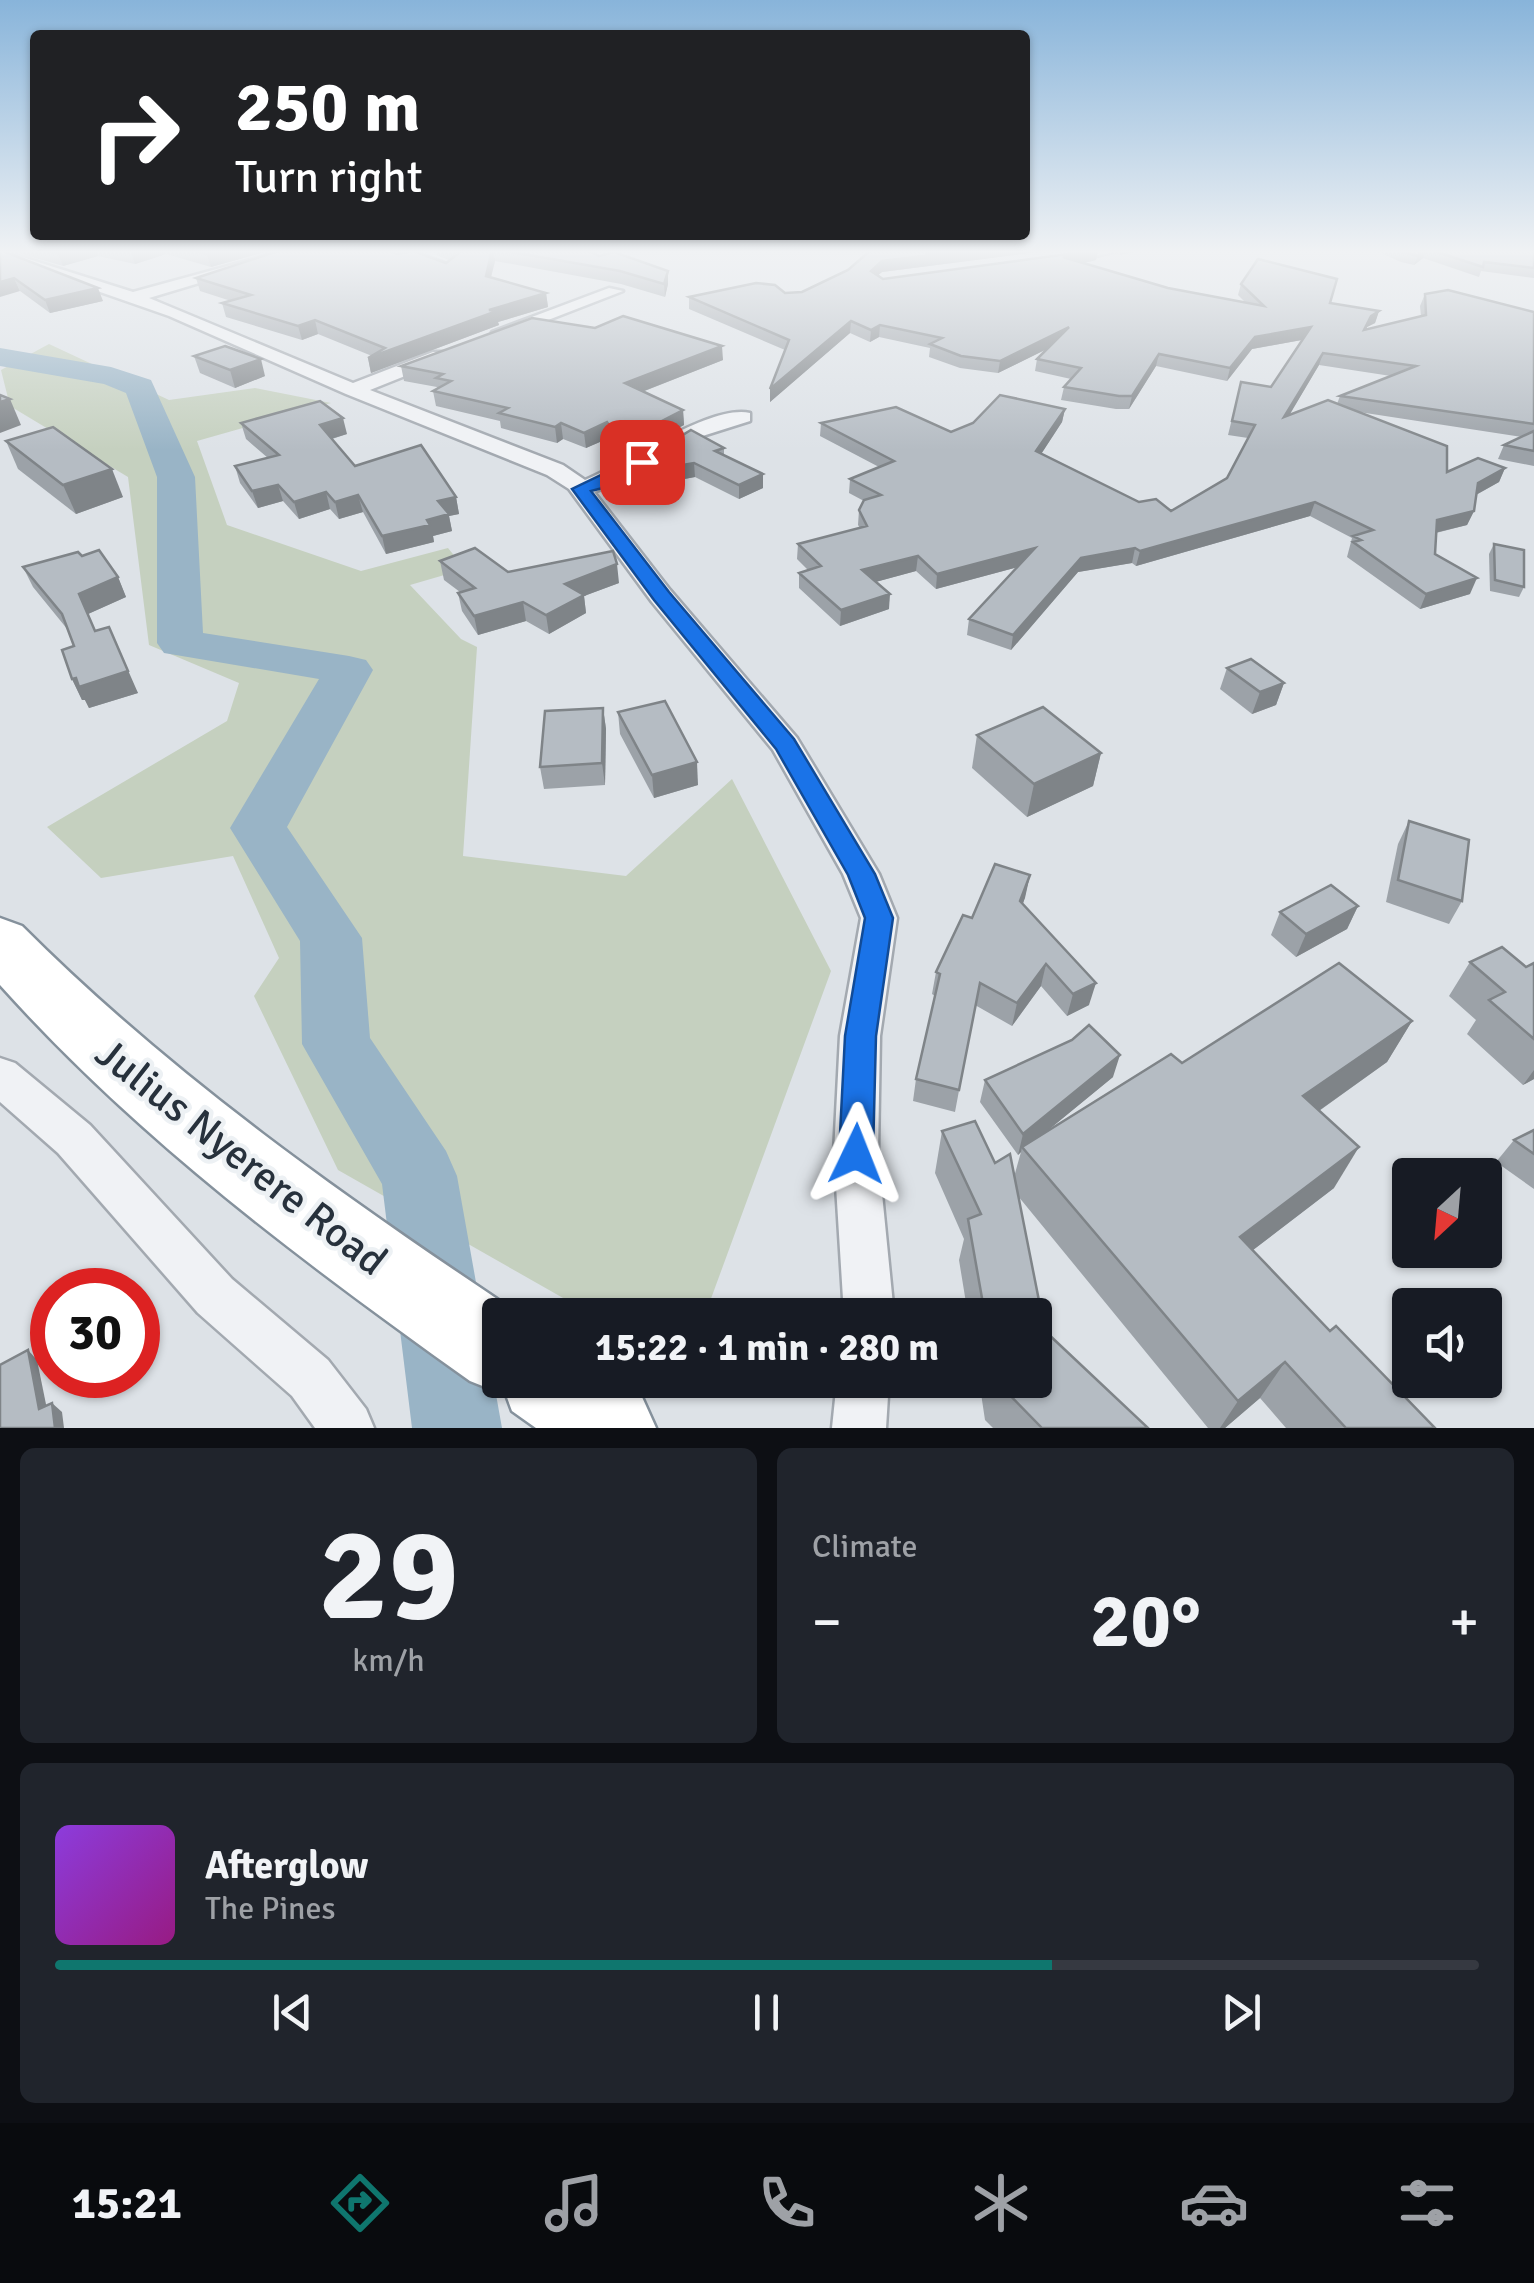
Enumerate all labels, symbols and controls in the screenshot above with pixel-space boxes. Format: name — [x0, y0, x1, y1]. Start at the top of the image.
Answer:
text: 250 m — [235, 64, 420, 150]
icon: right — [70, 70, 200, 200]
text: Turn right — [235, 150, 423, 205]
pin — [600, 420, 685, 505]
icon: arrive — [615, 435, 670, 490]
street label: Julius Nyerere Road — [85, 1028, 397, 1287]
position arrow — [804, 1102, 908, 1206]
north arrow — [1392, 1158, 1502, 1268]
map controls — [1392, 1158, 1502, 1398]
speed limit sign: 30 — [30, 1268, 160, 1398]
button: sound — [1392, 1288, 1502, 1398]
text: 15:22 · 1 min · 280 m — [595, 1324, 939, 1371]
text: 29 — [318, 1496, 459, 1656]
text: Climate — [812, 1527, 918, 1566]
text: 20° — [1090, 1575, 1201, 1668]
text: − — [812, 1588, 842, 1656]
text: + — [1449, 1588, 1479, 1656]
text: km/h — [352, 1641, 425, 1680]
text: Afterglow — [205, 1842, 368, 1889]
text: The Pines — [205, 1889, 336, 1928]
icon: previous — [265, 1985, 320, 2040]
icon: pause — [739, 1985, 794, 2040]
icon: next — [1214, 1985, 1269, 2040]
icon: directions — [325, 2168, 395, 2238]
icon: music — [539, 2168, 609, 2238]
icon: phone — [752, 2168, 822, 2238]
icon: climate — [966, 2168, 1036, 2238]
icon: car — [1179, 2168, 1249, 2238]
icon: filters — [1392, 2168, 1462, 2238]
text: 15:21 — [72, 2176, 182, 2231]

